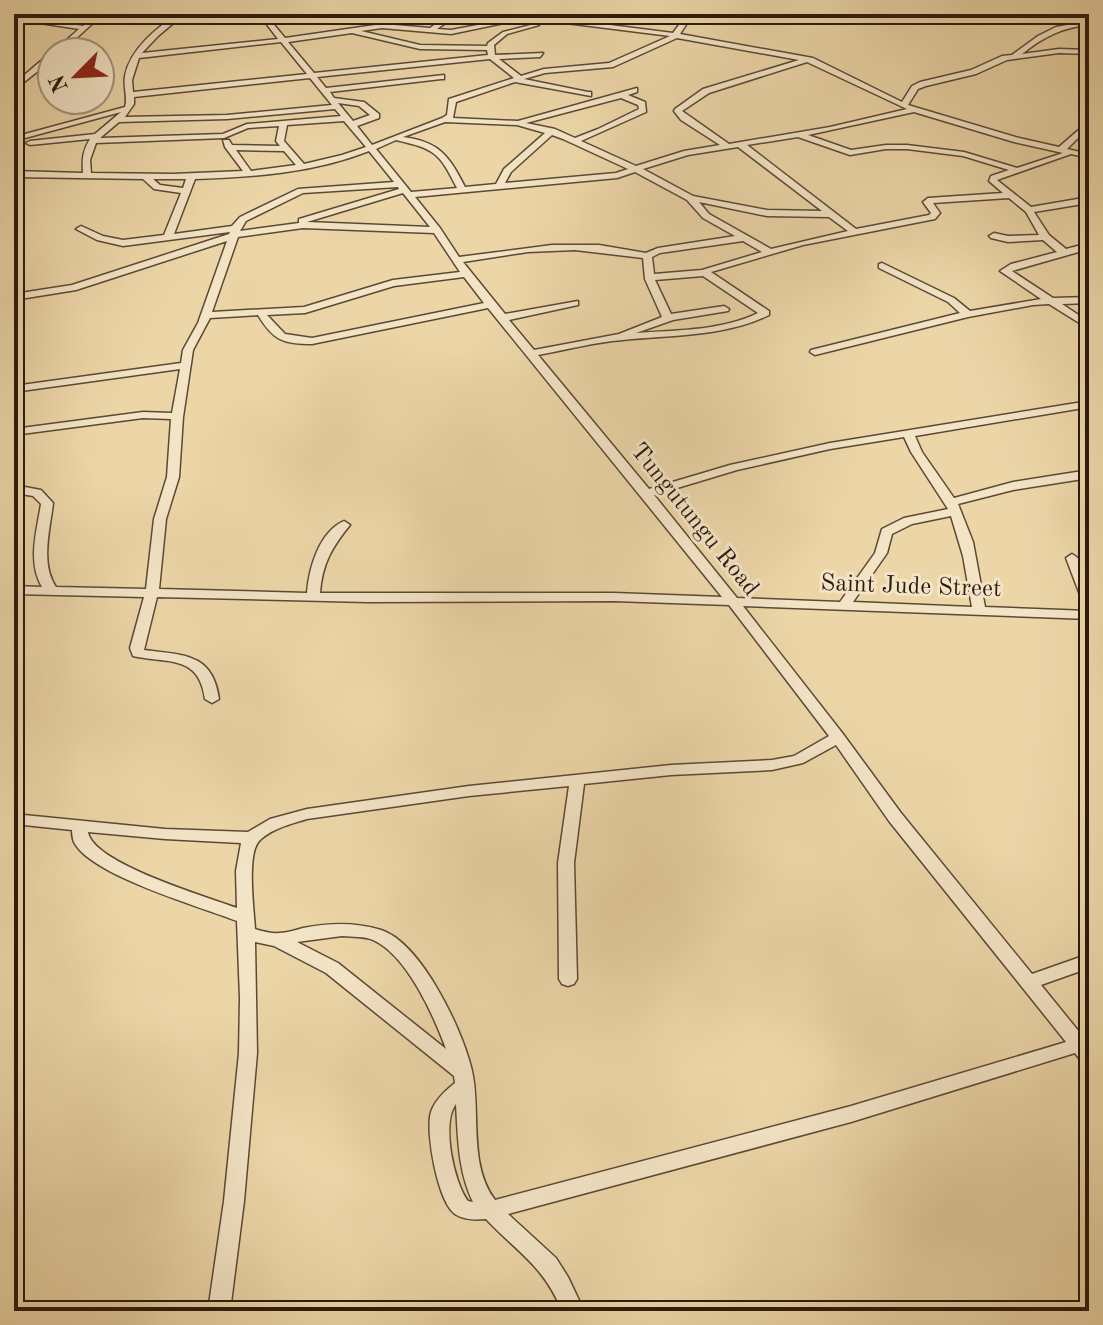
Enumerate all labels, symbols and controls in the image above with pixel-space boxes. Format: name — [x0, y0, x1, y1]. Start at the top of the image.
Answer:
north arrow — [36, 36, 116, 116]
text: N — [46, 71, 73, 95]
street label: Tungutungu Road — [625, 439, 763, 601]
street label: Saint Jude Street — [820, 572, 1002, 602]

